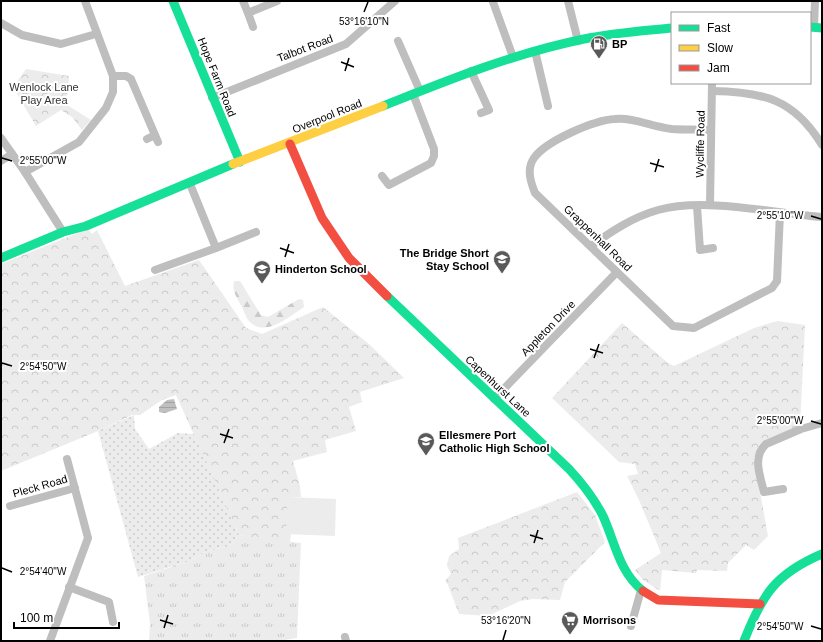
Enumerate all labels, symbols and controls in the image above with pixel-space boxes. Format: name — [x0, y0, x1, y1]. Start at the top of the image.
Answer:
legend — [671, 12, 811, 84]
text: 53°16'10"N — [339, 16, 389, 27]
text: Fast — [707, 21, 731, 35]
street label: Talbot Road — [275, 32, 335, 64]
fuel station icon: BP — [589, 34, 609, 59]
street label: Hope Farm Road — [196, 36, 238, 118]
place label: BP — [612, 38, 627, 50]
text: Slow — [707, 41, 733, 55]
text: Jam — [707, 61, 730, 75]
park label: Wenlock Lane Play Area — [9, 81, 79, 106]
street label: Overpool Road — [290, 97, 364, 135]
street label: Wycliffe Road — [693, 110, 707, 178]
text: 2°55'00"W — [20, 155, 67, 166]
street label: Grappenhall Road — [562, 203, 634, 273]
text: 2°55'10"W — [757, 210, 804, 221]
place label: The Bridge Short Stay School — [400, 247, 489, 272]
school or university icon: The Bridge Short Stay School — [492, 249, 512, 274]
school or university icon: Hinderton School — [252, 259, 272, 284]
place label: Hinderton School — [275, 263, 367, 275]
street label: Appleton Drive — [519, 298, 577, 358]
street label: Capenhurst Lane — [463, 353, 533, 419]
text: 2°54'50"W — [20, 361, 67, 372]
text: 2°55'00"W — [757, 415, 804, 426]
place label: Ellesmere Port Catholic High School — [439, 429, 550, 454]
school or university icon: Ellesmere Port Catholic High School — [416, 431, 436, 456]
street label: Pleck Road — [11, 472, 69, 500]
text: 2°54'40"W — [20, 566, 67, 577]
scale bar — [14, 604, 119, 630]
supermarket icon: Morrisons — [560, 610, 580, 635]
text: 100 m — [20, 611, 53, 625]
place label: Morrisons — [583, 614, 636, 626]
text: 53°16'20"N — [481, 615, 531, 626]
text: 2°54'50"W — [757, 621, 804, 632]

